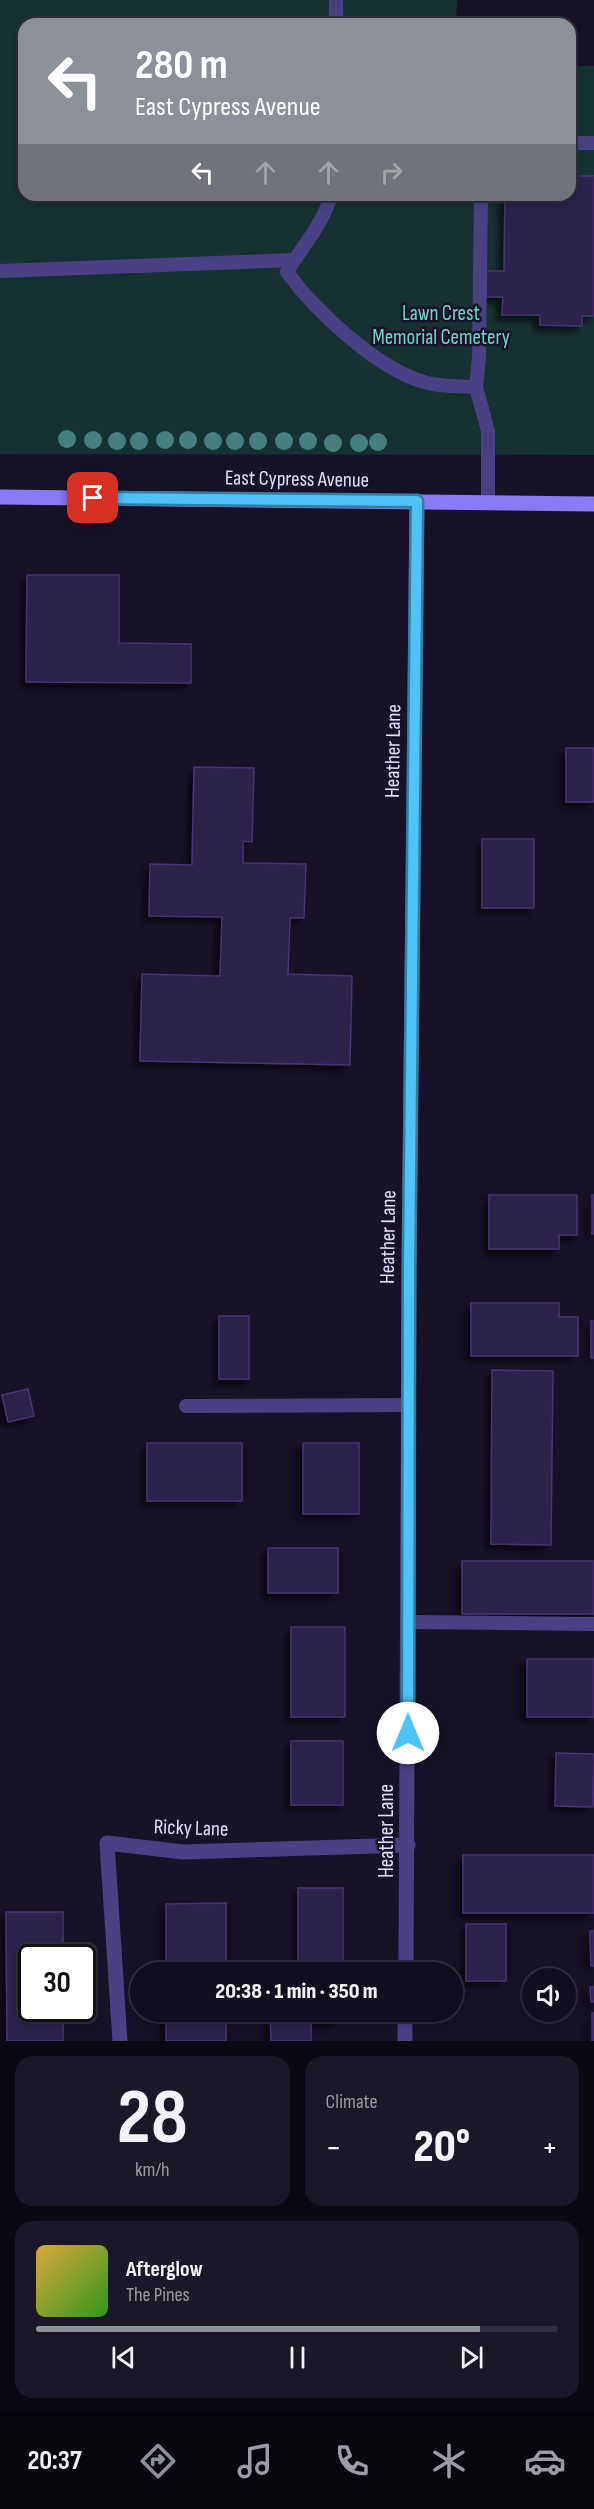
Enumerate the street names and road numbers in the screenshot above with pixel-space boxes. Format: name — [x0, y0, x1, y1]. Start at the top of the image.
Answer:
street label: East Cypress Avenue — [225, 465, 369, 493]
street label: Heather Lane — [380, 704, 406, 798]
street label: Heather Lane — [375, 1190, 401, 1284]
street label: Heather Lane — [374, 1784, 399, 1878]
street label: Ricky Lane — [153, 1814, 229, 1842]

